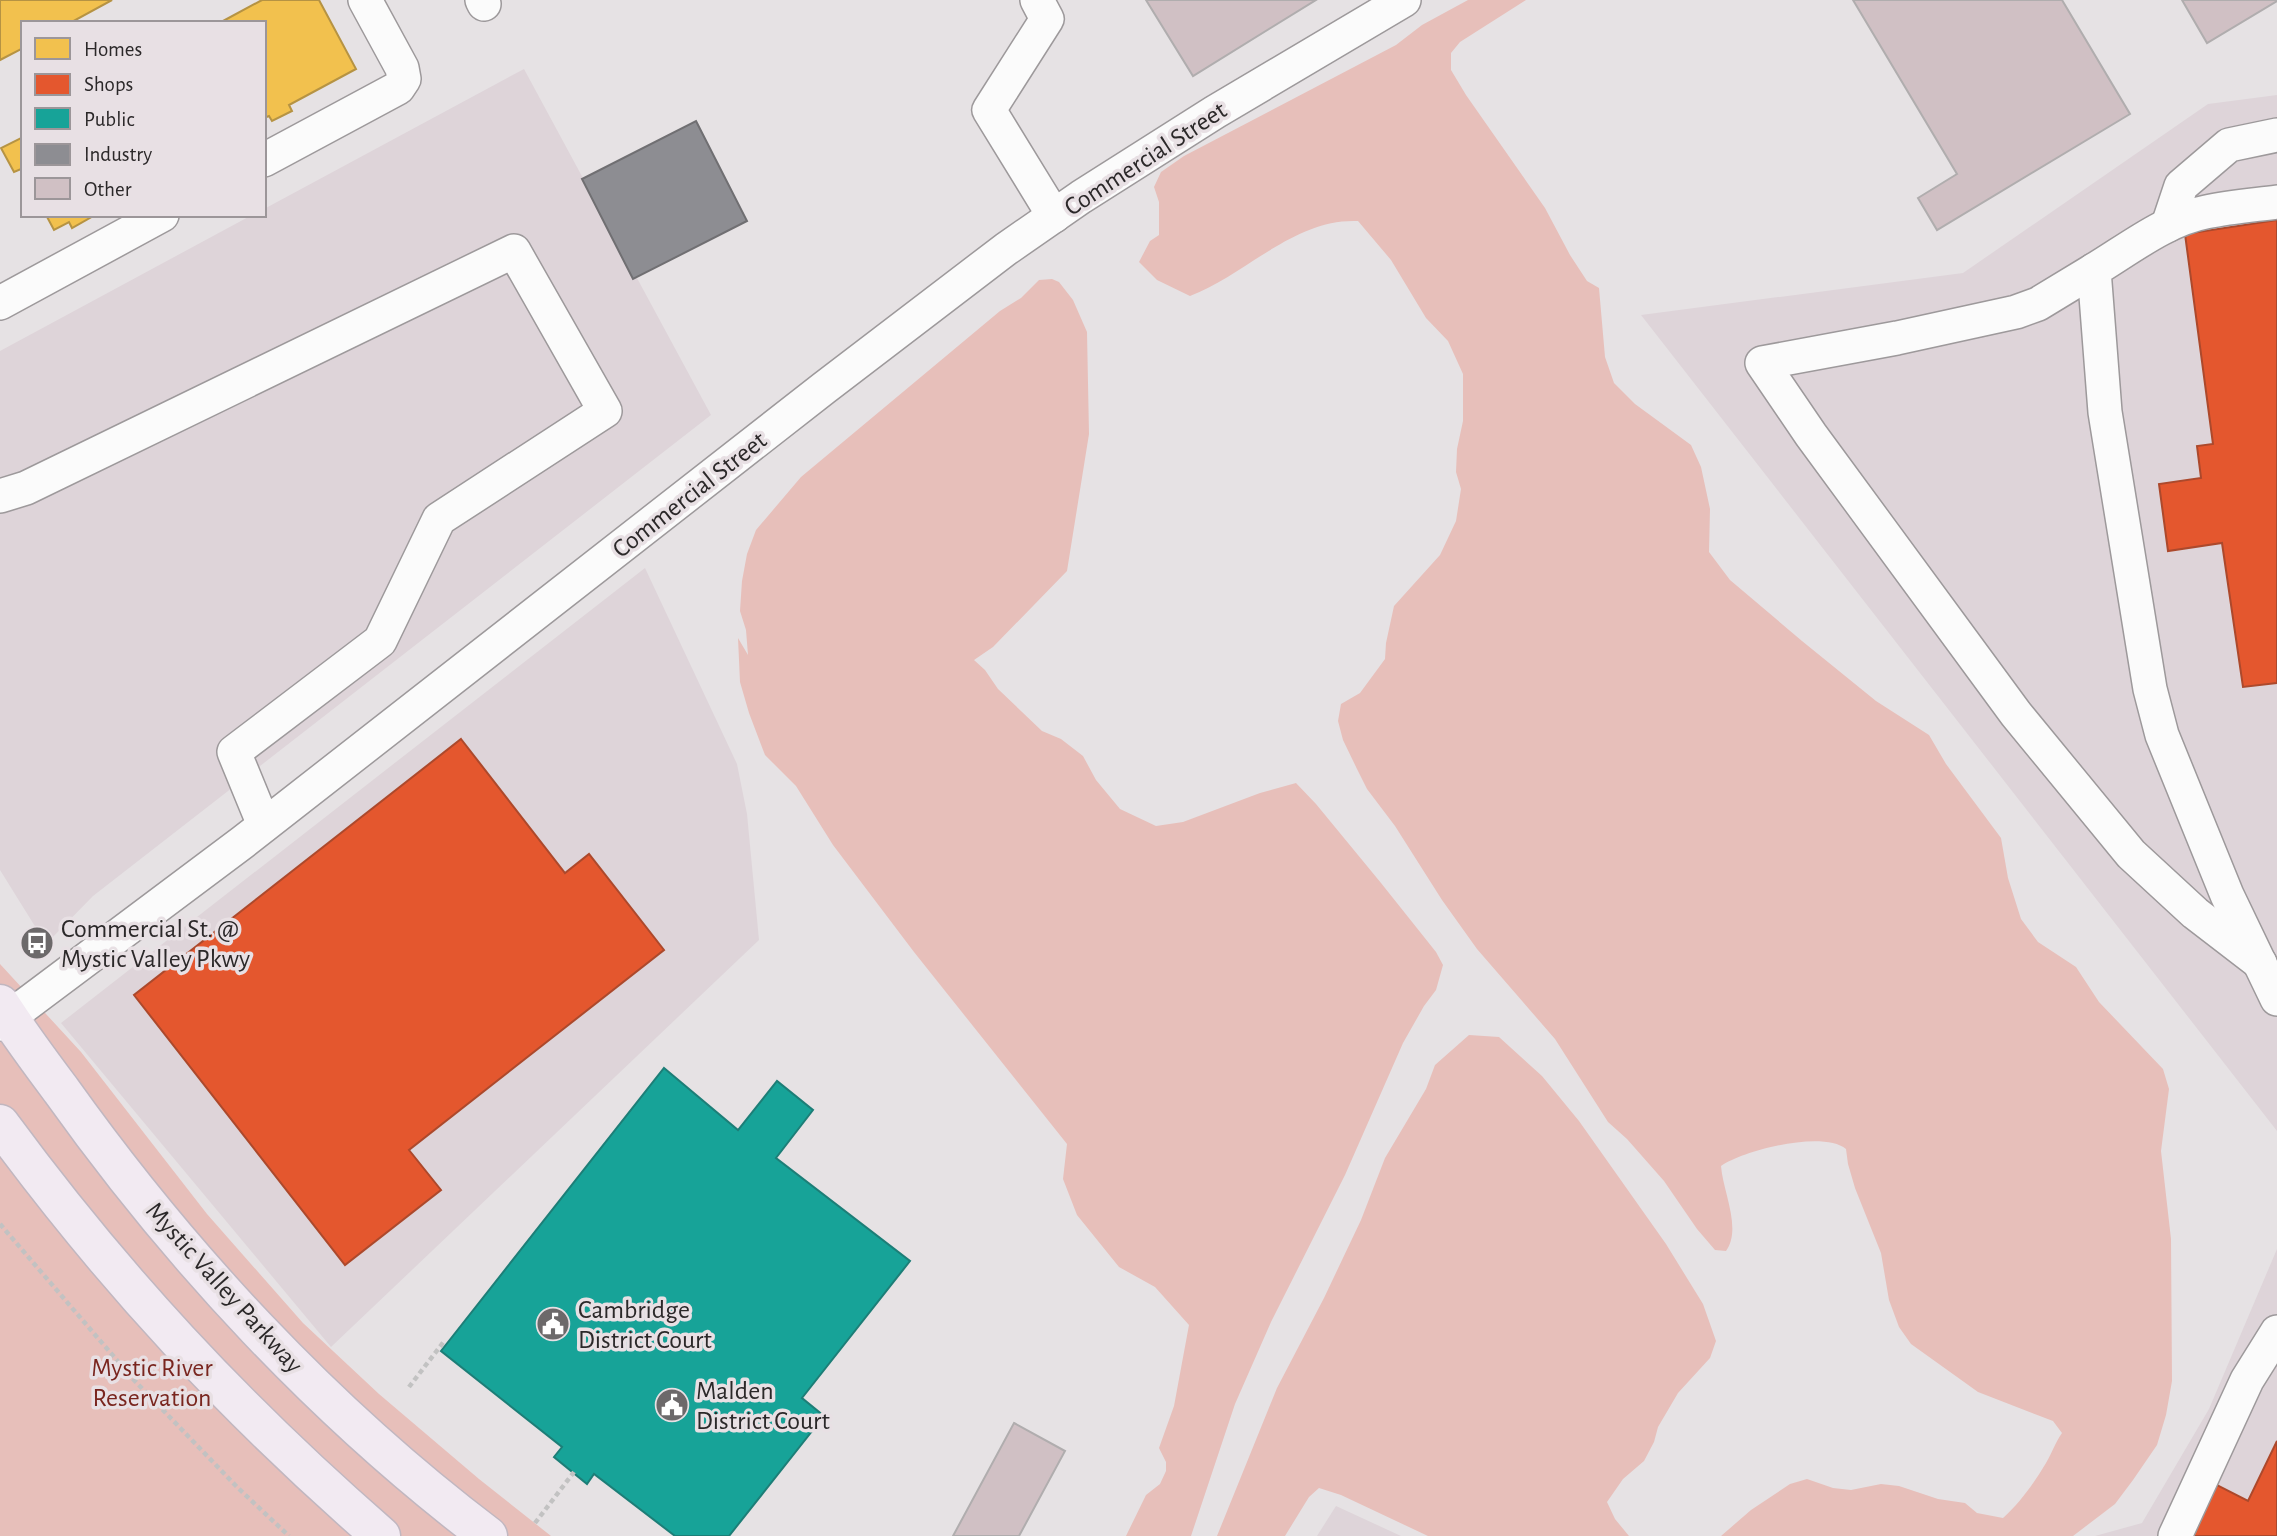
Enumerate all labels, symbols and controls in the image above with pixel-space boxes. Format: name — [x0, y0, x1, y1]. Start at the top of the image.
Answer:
legend — [21, 21, 266, 217]
text: Homes — [84, 39, 142, 60]
text: Shops — [84, 74, 133, 95]
street label: Commercial Street — [1060, 97, 1231, 221]
text: Public — [84, 109, 134, 130]
text: Industry — [84, 144, 152, 165]
text: Other — [84, 179, 132, 200]
street label: Commercial Street — [608, 427, 771, 563]
place label: Commercial St. @ Mystic Valley Pkwy — [61, 916, 250, 972]
bus stop icon: Commercial St. @ Mystic Valley Pkwy — [18, 924, 56, 962]
street label: Mystic Valley Parkway — [141, 1197, 307, 1378]
place label: Cambridge District Court — [578, 1297, 712, 1353]
public building icon: Cambridge District Court — [534, 1305, 572, 1343]
park label: Mystic River Reservation — [91, 1355, 213, 1411]
place label: Malden District Court — [696, 1378, 830, 1434]
public building icon: Malden District Court — [653, 1386, 691, 1424]

